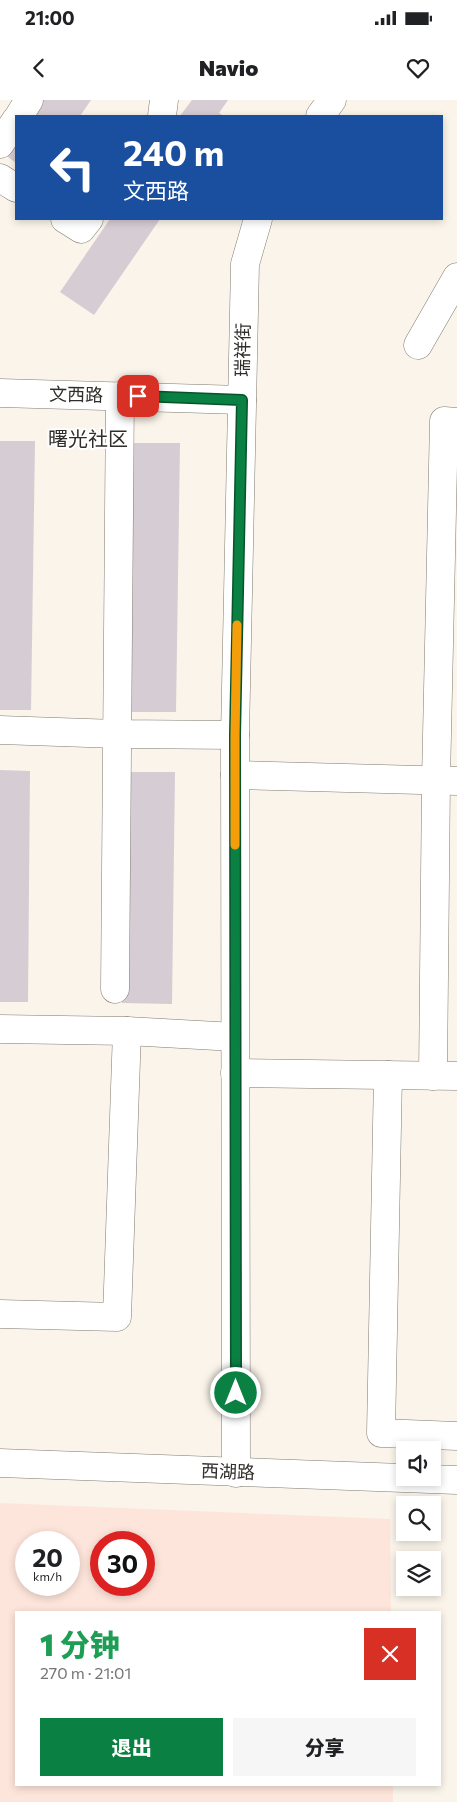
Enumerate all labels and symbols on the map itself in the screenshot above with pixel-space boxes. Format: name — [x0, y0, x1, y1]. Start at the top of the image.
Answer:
street label: 瑞祥街 — [231, 323, 253, 377]
pin — [117, 375, 159, 417]
street label: 文西路 — [49, 383, 103, 405]
district label: 曙光社区 — [48, 426, 128, 450]
position arrow — [209, 1366, 261, 1418]
street label: 西湖路 — [201, 1459, 255, 1483]
speed limit sign: 30 — [90, 1531, 155, 1596]

